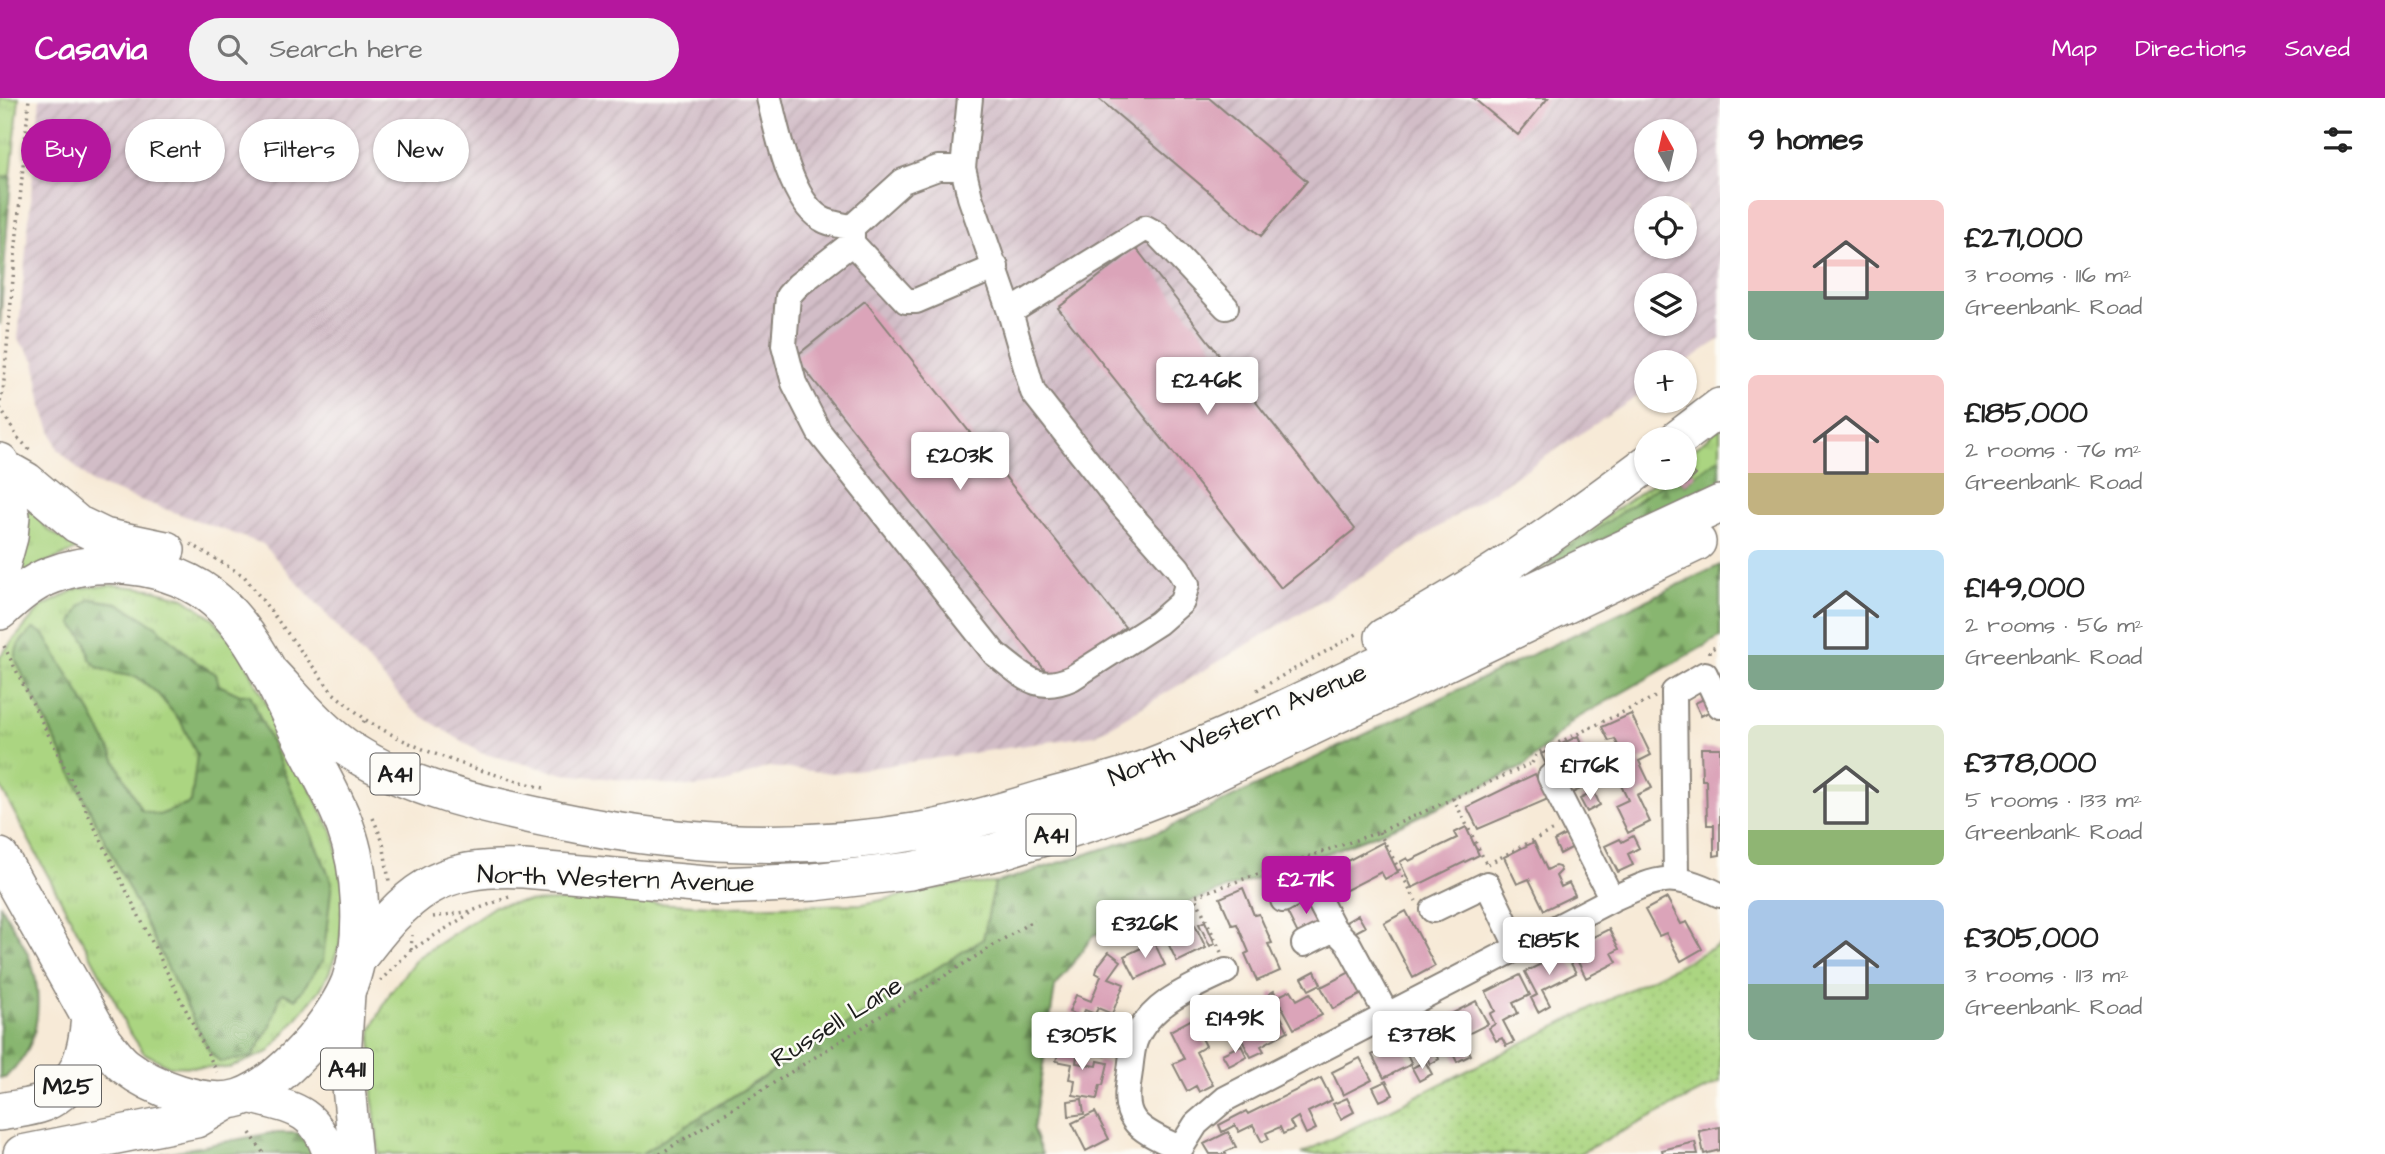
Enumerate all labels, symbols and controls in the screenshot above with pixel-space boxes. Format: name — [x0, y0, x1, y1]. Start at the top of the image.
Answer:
search box — [189, 18, 679, 81]
text: Casavia — [35, 26, 147, 72]
icon: search — [213, 30, 251, 68]
text: Search here — [269, 31, 423, 67]
text: Map — [2052, 32, 2097, 66]
text: Directions — [2135, 32, 2247, 66]
text: Saved — [2285, 32, 2350, 66]
chip: Buy — [21, 119, 111, 182]
chip: Rent — [125, 119, 225, 182]
chip: Filters — [239, 119, 359, 182]
chip: New — [373, 119, 469, 182]
north arrow — [1634, 119, 1698, 182]
map controls — [1634, 119, 1697, 490]
text: 9 homes — [1748, 119, 1863, 161]
icon: filters — [2319, 121, 2357, 159]
button: locate — [1634, 196, 1697, 259]
text: £271,000 — [1965, 217, 2083, 259]
icon: home — [1804, 228, 1888, 312]
text: 3 rooms · 116 m² — [1965, 259, 2132, 291]
button: layers — [1634, 273, 1697, 336]
text: Greenbank Road — [1965, 291, 2142, 323]
button: + — [1634, 350, 1697, 413]
pin: £246K — [1158, 358, 1256, 417]
text: £246K — [1172, 364, 1242, 396]
text: £185,000 — [1965, 392, 2088, 434]
icon: home — [1804, 403, 1888, 487]
button: − — [1634, 427, 1697, 490]
pin: £203K — [911, 432, 1009, 492]
text: 2 rooms · 76 m² — [1965, 434, 2141, 466]
text: £203K — [927, 439, 993, 471]
text: Greenbank Road — [1965, 466, 2142, 498]
text: £149,000 — [1965, 567, 2085, 609]
icon: home — [1804, 578, 1888, 662]
text: 2 rooms · 56 m² — [1965, 609, 2143, 641]
text: Greenbank Road — [1965, 641, 2142, 673]
street label: North Western Avenue — [1103, 654, 1372, 796]
pin: £176K — [1541, 742, 1639, 802]
text: £378,000 — [1965, 742, 2096, 784]
text: £176K — [1561, 749, 1619, 781]
icon: home — [1804, 753, 1888, 837]
road number: A41 — [370, 754, 420, 794]
text: 5 rooms · 133 m² — [1965, 784, 2142, 816]
road number: A41 — [1026, 814, 1076, 856]
text: Greenbank Road — [1965, 816, 2142, 848]
street label: North Western Avenue — [477, 856, 755, 902]
pin: £271K — [1257, 856, 1355, 916]
text: £271K — [1278, 863, 1334, 895]
pin: £326K — [1096, 900, 1194, 960]
text: £326K — [1112, 907, 1178, 939]
text: £305,000 — [1965, 917, 2099, 959]
pin: £185K — [1500, 918, 1598, 977]
text: £185K — [1519, 924, 1579, 956]
icon: home — [1804, 928, 1888, 1012]
text: 3 rooms · 113 m² — [1965, 959, 2129, 991]
street label: Russell Lane — [764, 967, 909, 1077]
text: Greenbank Road — [1965, 991, 2142, 1023]
pin: £149K — [1186, 996, 1284, 1055]
text: £149K — [1206, 1002, 1264, 1034]
pin: £305K — [1033, 1012, 1131, 1072]
pin: £378K — [1373, 1012, 1471, 1071]
text: £378K — [1388, 1018, 1456, 1050]
text: £305K — [1048, 1019, 1116, 1051]
road number: A411 — [321, 1049, 373, 1090]
road number: M25 — [35, 1066, 101, 1106]

